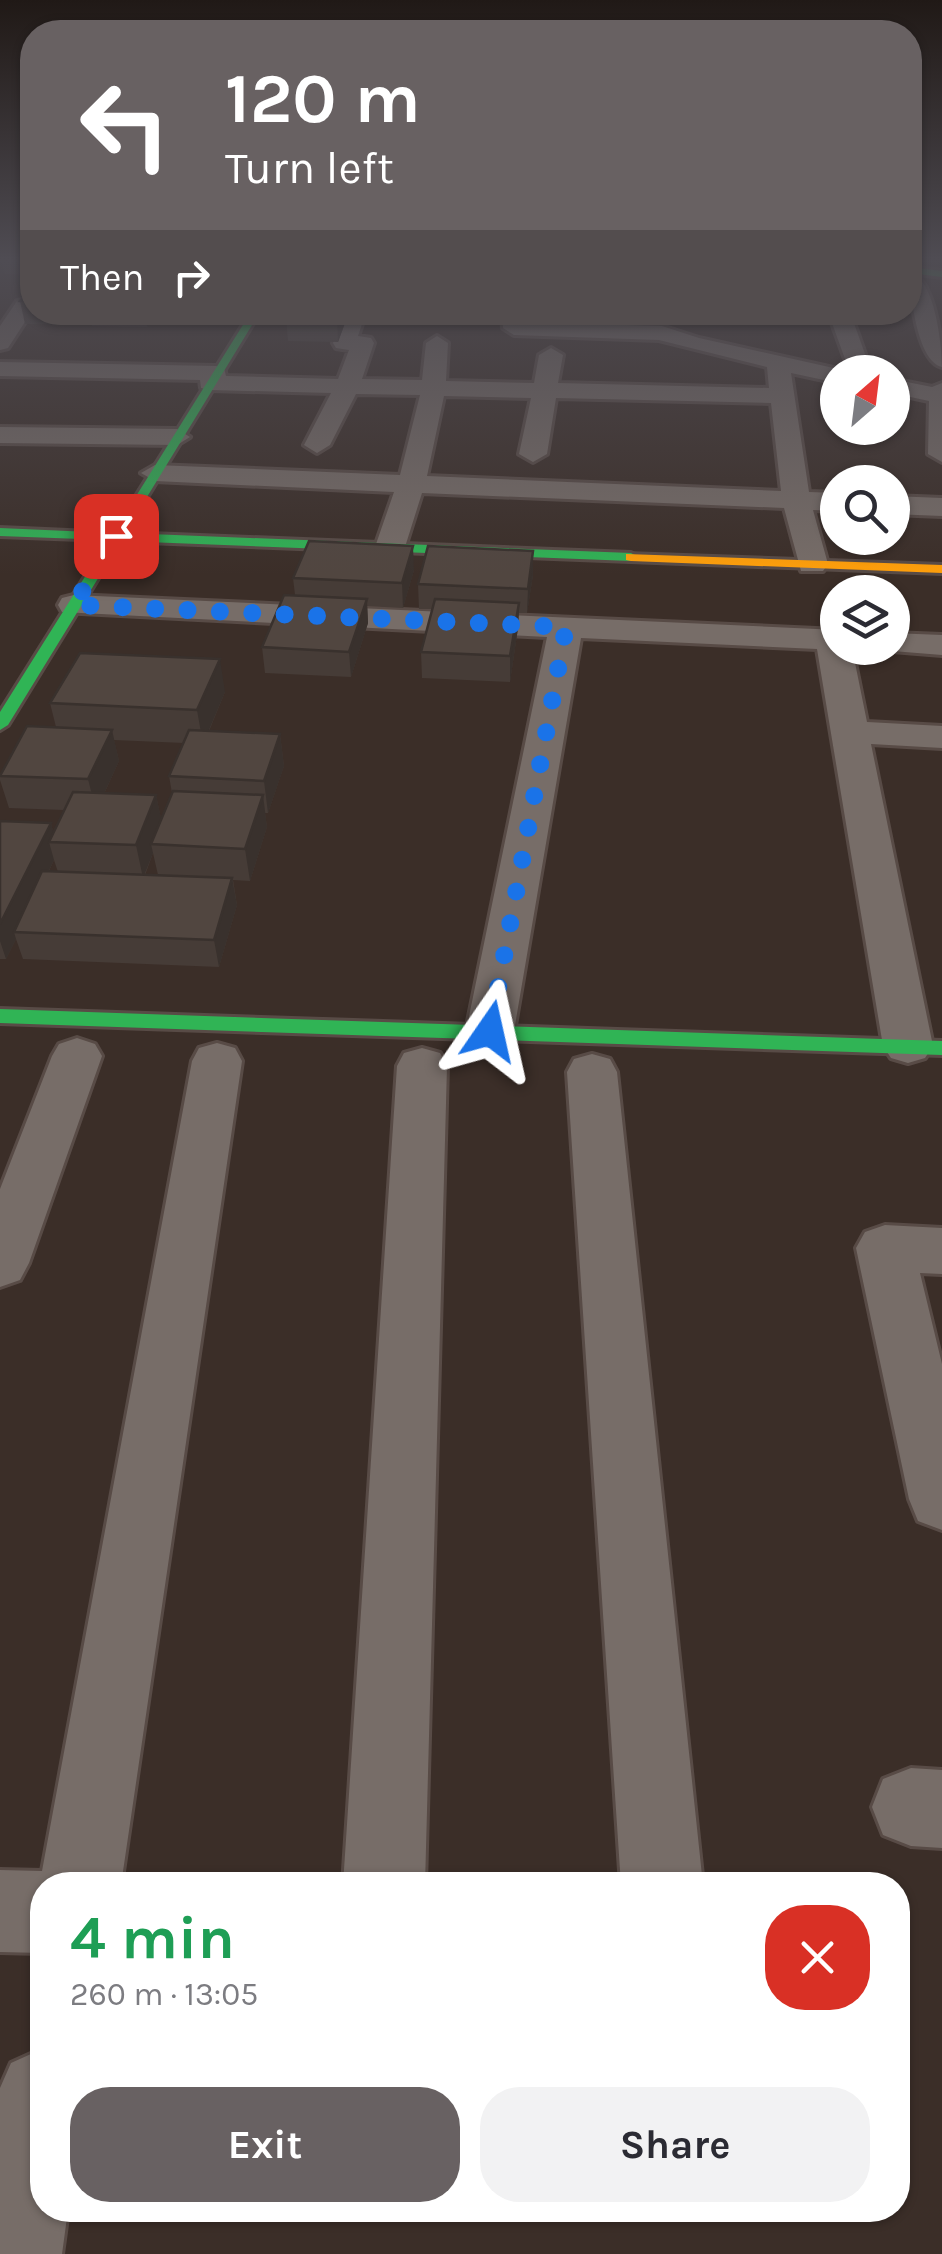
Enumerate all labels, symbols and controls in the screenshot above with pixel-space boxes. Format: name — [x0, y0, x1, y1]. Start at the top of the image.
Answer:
text: 120 m — [225, 58, 421, 140]
icon: left — [60, 60, 190, 190]
text: Turn left — [225, 142, 394, 194]
icon: right — [164, 250, 219, 305]
text: Then — [60, 255, 144, 300]
north arrow — [820, 355, 910, 445]
map controls — [820, 355, 910, 665]
button: search — [820, 465, 910, 555]
pin — [74, 494, 159, 579]
icon: arrive — [89, 509, 144, 564]
button: layers — [820, 575, 910, 665]
position arrow — [438, 979, 542, 1083]
text: 4 min — [70, 1903, 235, 1973]
button: close — [765, 1905, 870, 2010]
text: 260 m · 13:05 — [70, 1976, 258, 2013]
button: Exit — [70, 2087, 460, 2202]
button: Share — [480, 2087, 870, 2202]

